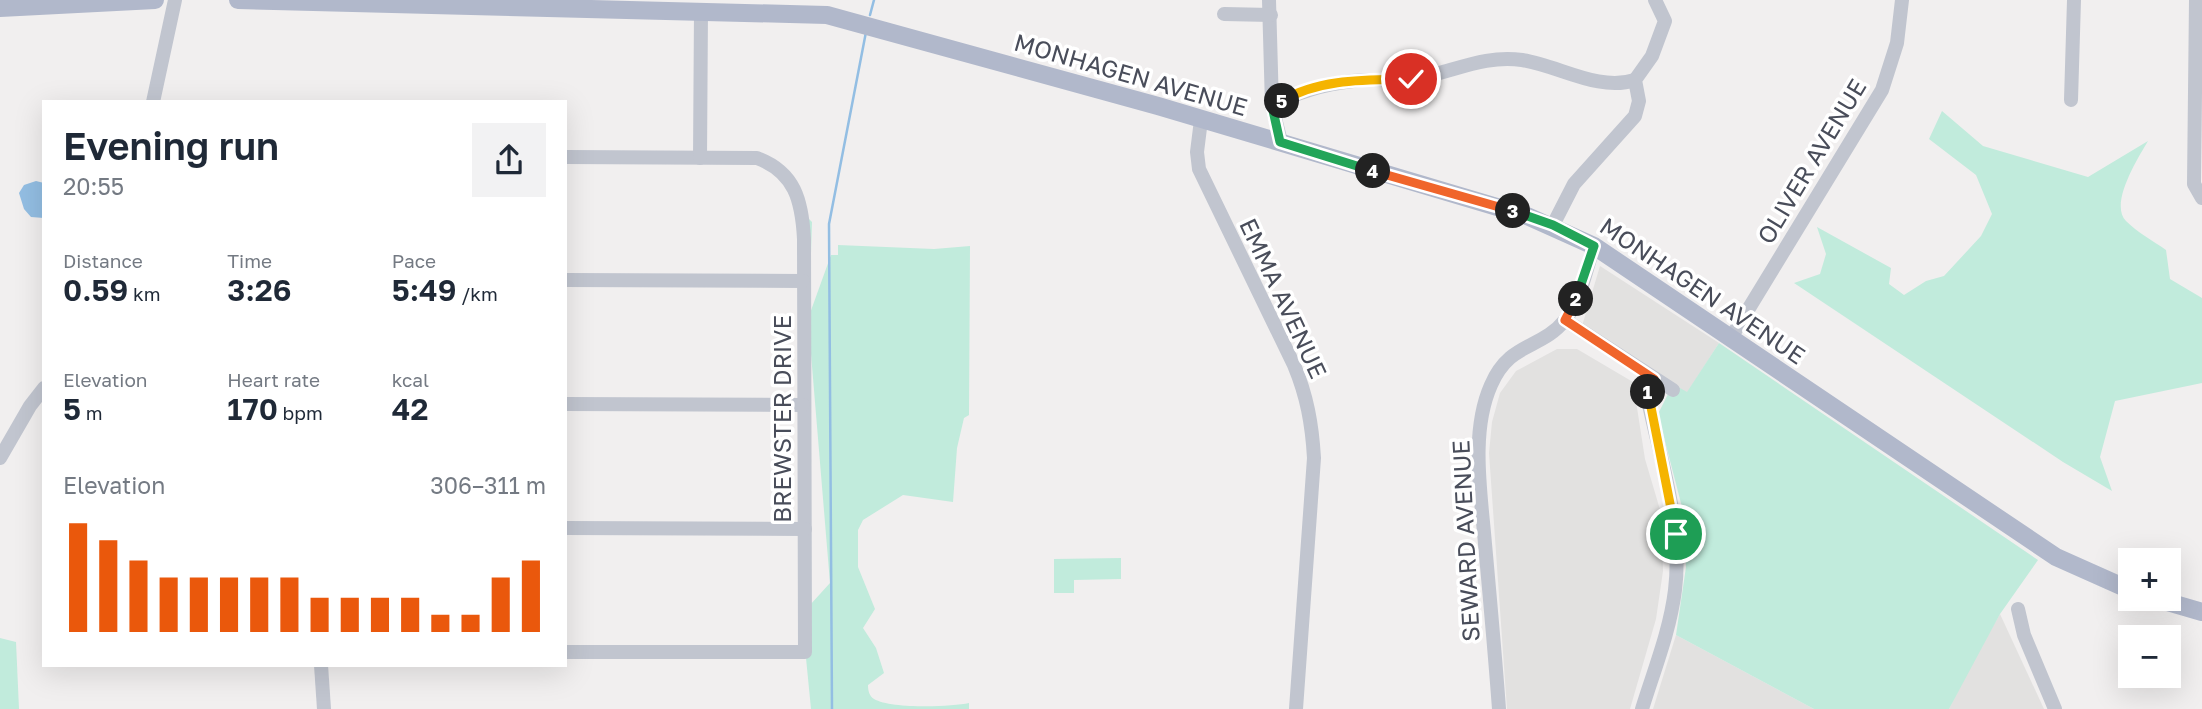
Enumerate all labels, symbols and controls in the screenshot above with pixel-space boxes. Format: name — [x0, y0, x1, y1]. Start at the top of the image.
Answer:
street label: MONHAGEN AVENUE — [1011, 27, 1251, 121]
pin — [1381, 49, 1441, 109]
icon: check — [1392, 60, 1430, 98]
street label: OLIVER AVENUE — [1750, 73, 1872, 249]
pin: 5 — [1264, 84, 1300, 119]
text: 5 — [1276, 89, 1287, 112]
text: Evening run — [63, 123, 279, 168]
button: share — [472, 123, 546, 197]
pin: 4 — [1356, 154, 1390, 188]
text: 4 — [1367, 159, 1378, 182]
text: 20:55 — [63, 172, 124, 200]
pin: 3 — [1496, 194, 1530, 228]
text: 3 — [1507, 199, 1518, 222]
street label: MONHAGEN AVENUE — [1595, 211, 1811, 369]
street label: EMMA AVENUE — [1234, 213, 1334, 383]
text: Distance — [63, 249, 143, 272]
text: Time — [227, 249, 272, 272]
text: Pace — [392, 249, 436, 272]
text: 0.59 — [63, 272, 128, 308]
text: 3:26 — [227, 272, 291, 308]
text: 5:49 — [392, 272, 457, 308]
text: km — [128, 282, 160, 305]
text: /km — [457, 282, 498, 305]
pin: 2 — [1558, 282, 1594, 316]
text: 2 — [1570, 287, 1581, 310]
street label: BREWSTER DRIVE — [767, 315, 796, 523]
text: Elevation — [63, 368, 148, 391]
text: Heart rate — [227, 368, 320, 391]
text: kcal — [392, 368, 429, 391]
pin: 1 — [1630, 374, 1666, 410]
text: 1 — [1643, 380, 1652, 403]
text: 5 — [63, 391, 81, 427]
text: 170 — [227, 391, 278, 427]
text: 42 — [392, 391, 428, 427]
text: m — [81, 401, 103, 424]
text: bpm — [278, 401, 323, 424]
street label: SEWARD AVENUE — [1445, 439, 1485, 643]
text: Elevation — [63, 471, 165, 499]
text: 306–311 m — [430, 471, 546, 499]
pin — [1646, 504, 1706, 564]
icon: arrive — [1657, 515, 1695, 553]
map controls — [2118, 548, 2181, 688]
button: + — [2118, 548, 2181, 611]
button: − — [2118, 625, 2181, 688]

